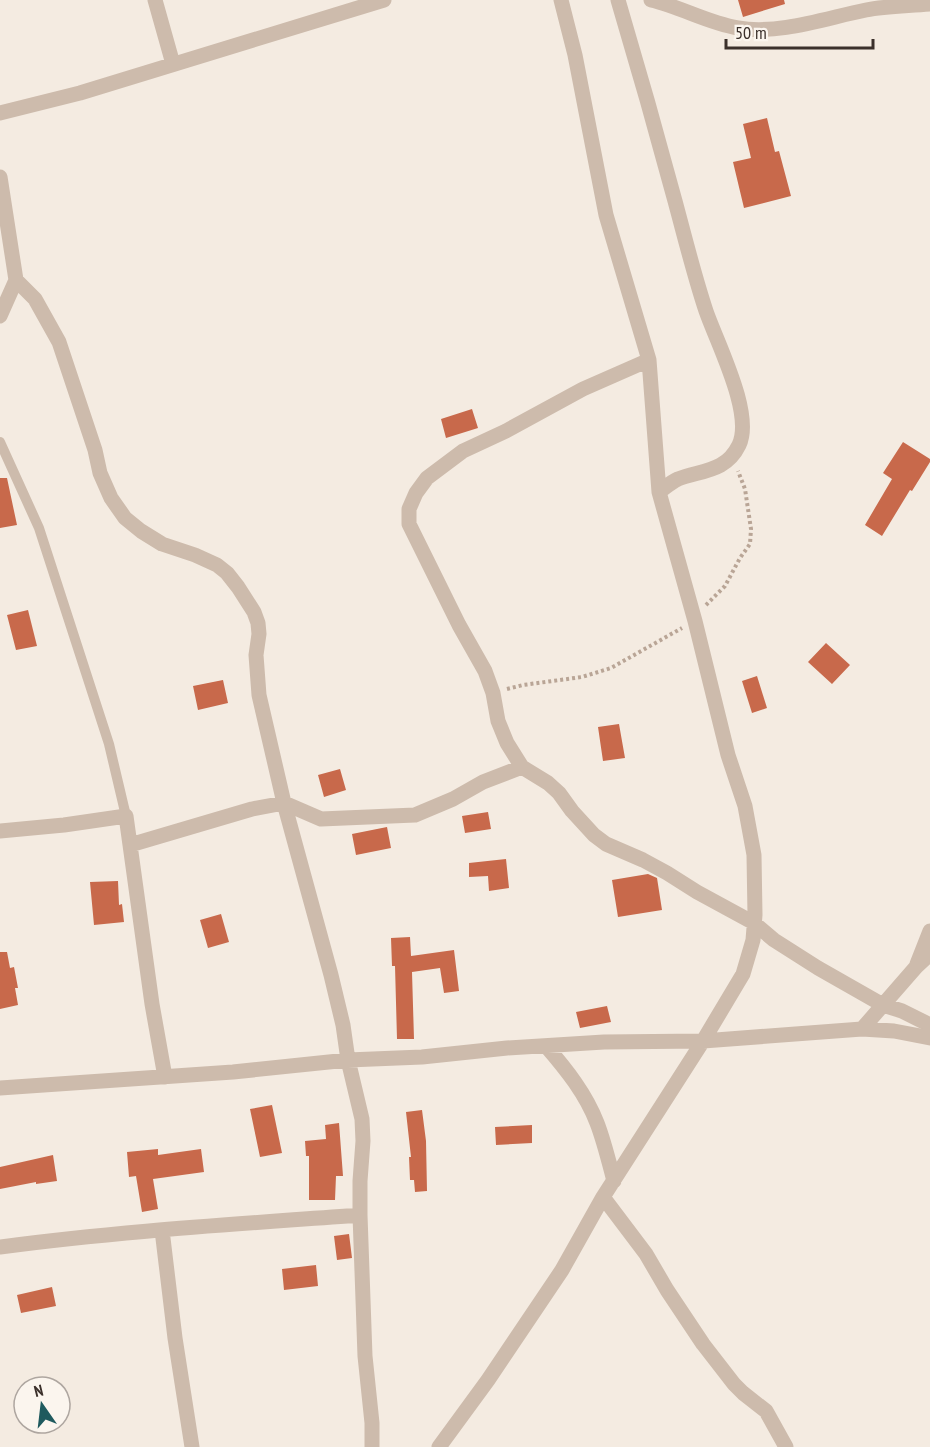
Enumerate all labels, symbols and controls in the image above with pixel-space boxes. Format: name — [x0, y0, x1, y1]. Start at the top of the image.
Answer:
scale bar — [726, 12, 873, 50]
text: 50 m — [735, 21, 767, 44]
north arrow — [12, 1375, 72, 1435]
text: N — [32, 1380, 45, 1401]

